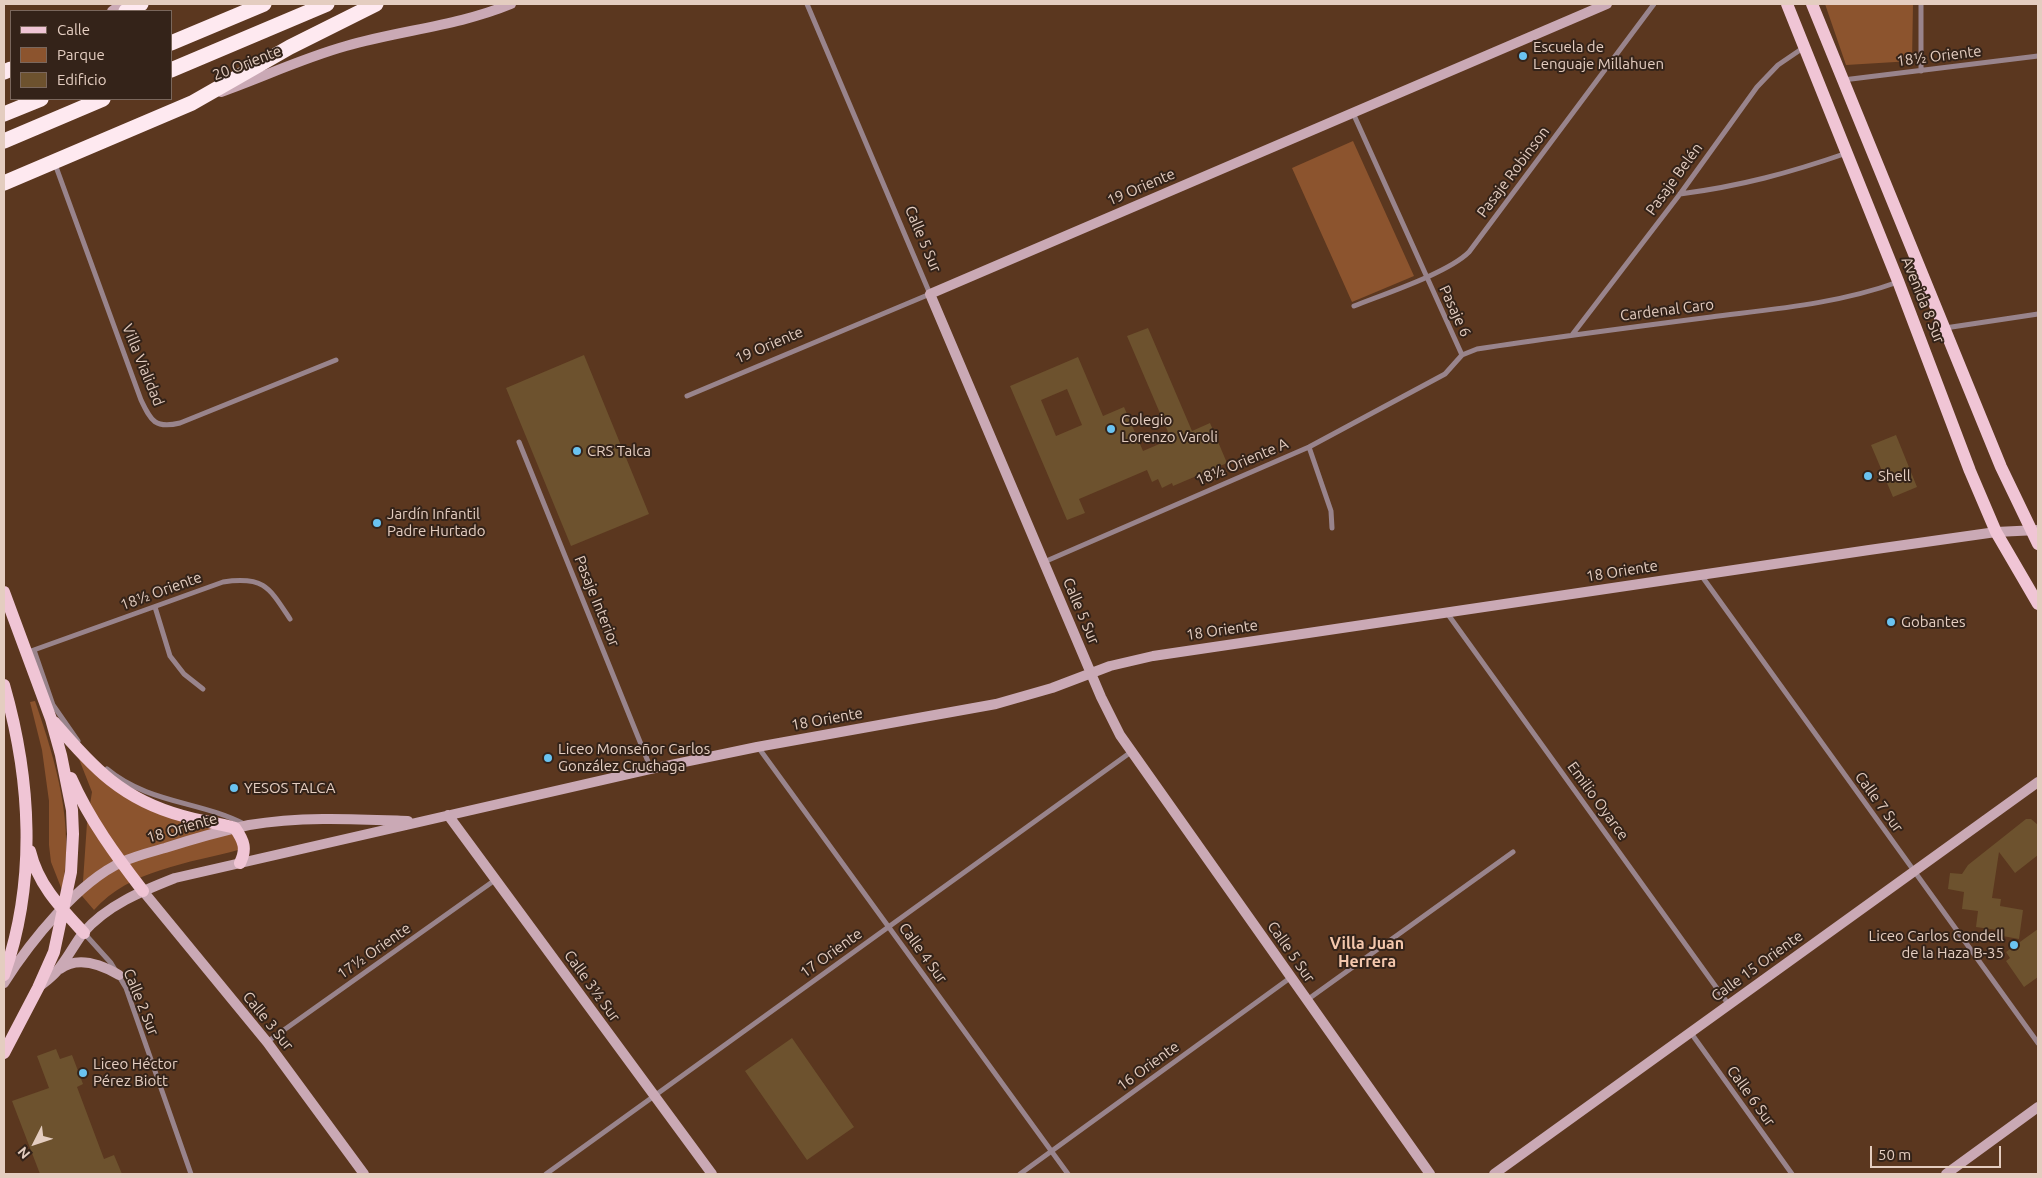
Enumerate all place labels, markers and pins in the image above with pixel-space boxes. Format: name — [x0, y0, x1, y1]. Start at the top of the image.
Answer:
place label: Escuela de Lenguaje Millahuen — [1533, 38, 1664, 73]
marker: Escuela de Lenguaje Millahuen — [1517, 50, 1529, 62]
place label: Colegio Lorenzo Varoli — [1121, 411, 1218, 446]
marker: Colegio Lorenzo Varoli — [1105, 423, 1117, 435]
place label: CRS Talca — [587, 442, 651, 460]
marker: CRS Talca — [571, 445, 583, 457]
place label: Shell — [1878, 467, 1911, 485]
marker: Shell — [1862, 470, 1874, 482]
place label: Jardín Infantil Padre Hurtado — [387, 505, 486, 540]
marker: Jardín Infantil Padre Hurtado — [371, 517, 383, 529]
place label: Gobantes — [1901, 613, 1965, 631]
marker: Gobantes — [1885, 616, 1897, 628]
place label: Liceo Monseñor Carlos González Cruchaga — [558, 740, 710, 775]
marker: Liceo Monseñor Carlos González Cruchaga — [542, 752, 554, 764]
place label: YESOS TALCA — [244, 779, 336, 797]
marker: YESOS TALCA — [228, 782, 240, 794]
place label: Liceo Carlos Condell de la Haza B-35 — [1869, 927, 2004, 962]
marker: Liceo Carlos Condell de la Haza B-35 — [2008, 939, 2020, 951]
place label: Liceo Héctor Pérez Biott — [93, 1055, 178, 1090]
marker: Liceo Héctor Pérez Biott — [77, 1067, 89, 1079]

